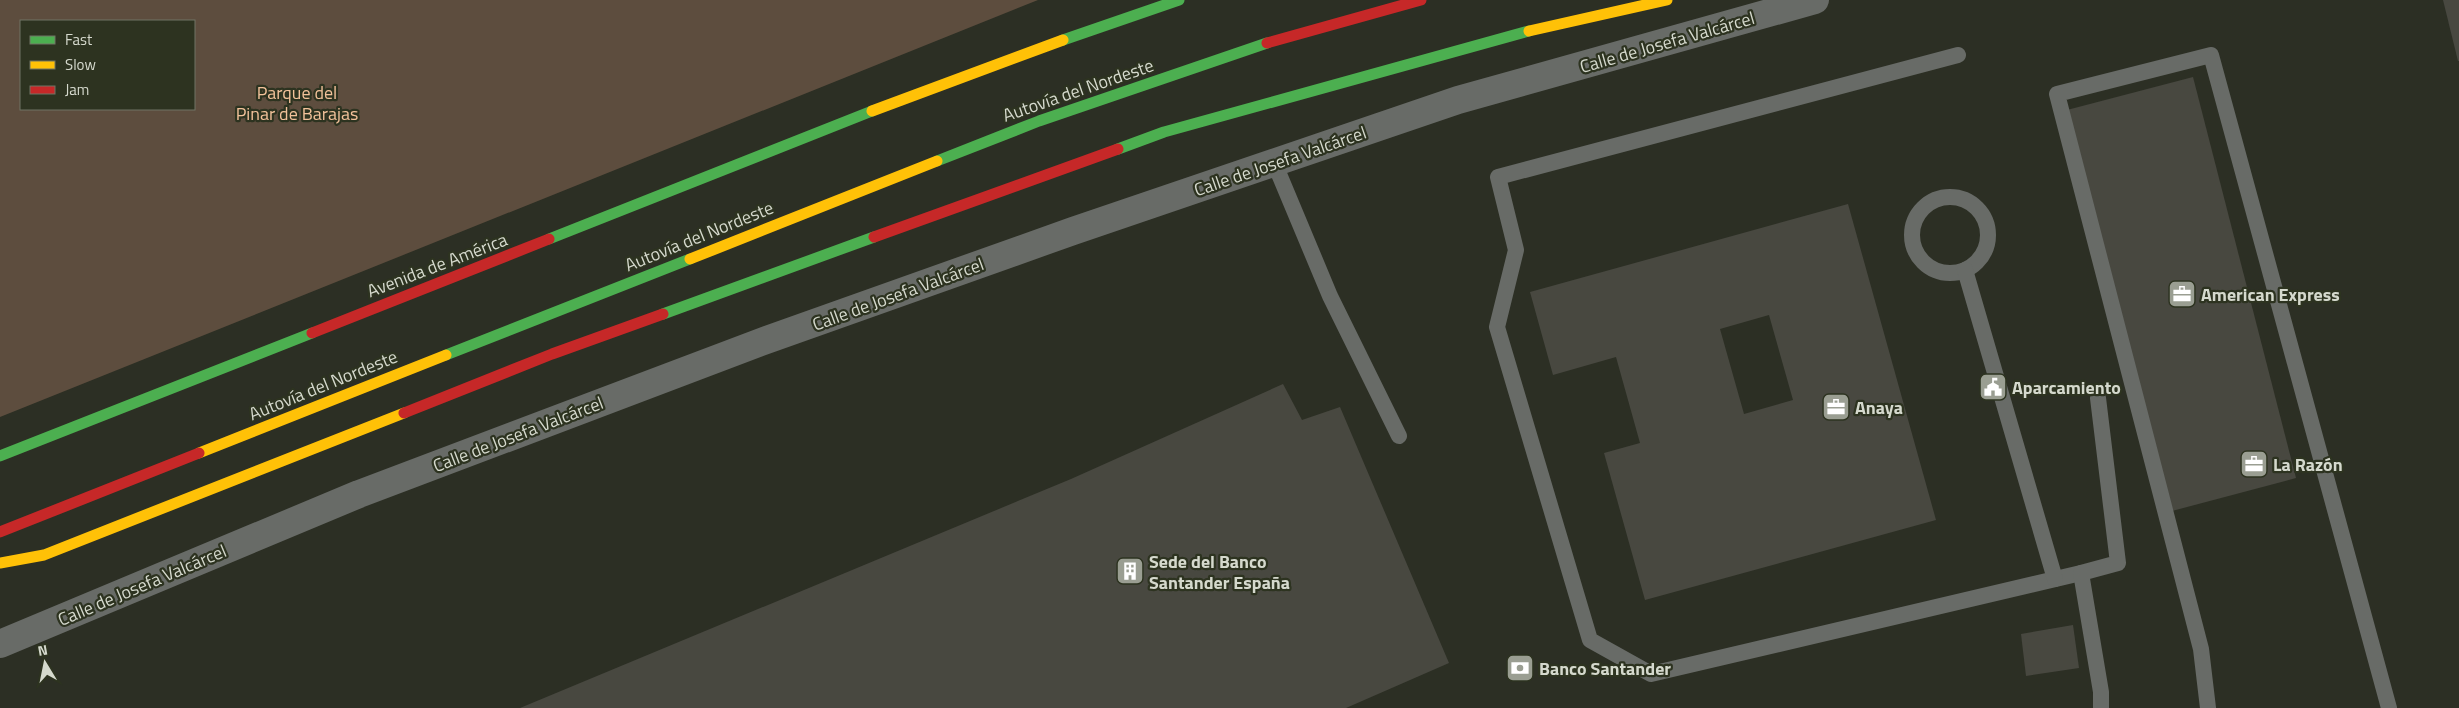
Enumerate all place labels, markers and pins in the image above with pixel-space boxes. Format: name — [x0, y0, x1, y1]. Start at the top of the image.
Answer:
office icon: American Express — [2167, 279, 2197, 309]
place label: American Express — [2201, 281, 2340, 308]
public building icon: Aparcamiento — [1978, 372, 2008, 402]
place label: Aparcamiento — [2012, 374, 2121, 401]
office icon: Anaya — [1821, 392, 1851, 422]
place label: Anaya — [1855, 394, 1903, 421]
office icon: La Razón — [2239, 449, 2269, 479]
place label: La Razón — [2273, 451, 2343, 478]
place label: Sede del Banco Santander España — [1149, 548, 1290, 596]
building icon: Sede del Banco Santander España — [1115, 556, 1145, 586]
bank icon: Banco Santander — [1505, 653, 1535, 683]
place label: Banco Santander — [1539, 655, 1671, 682]

